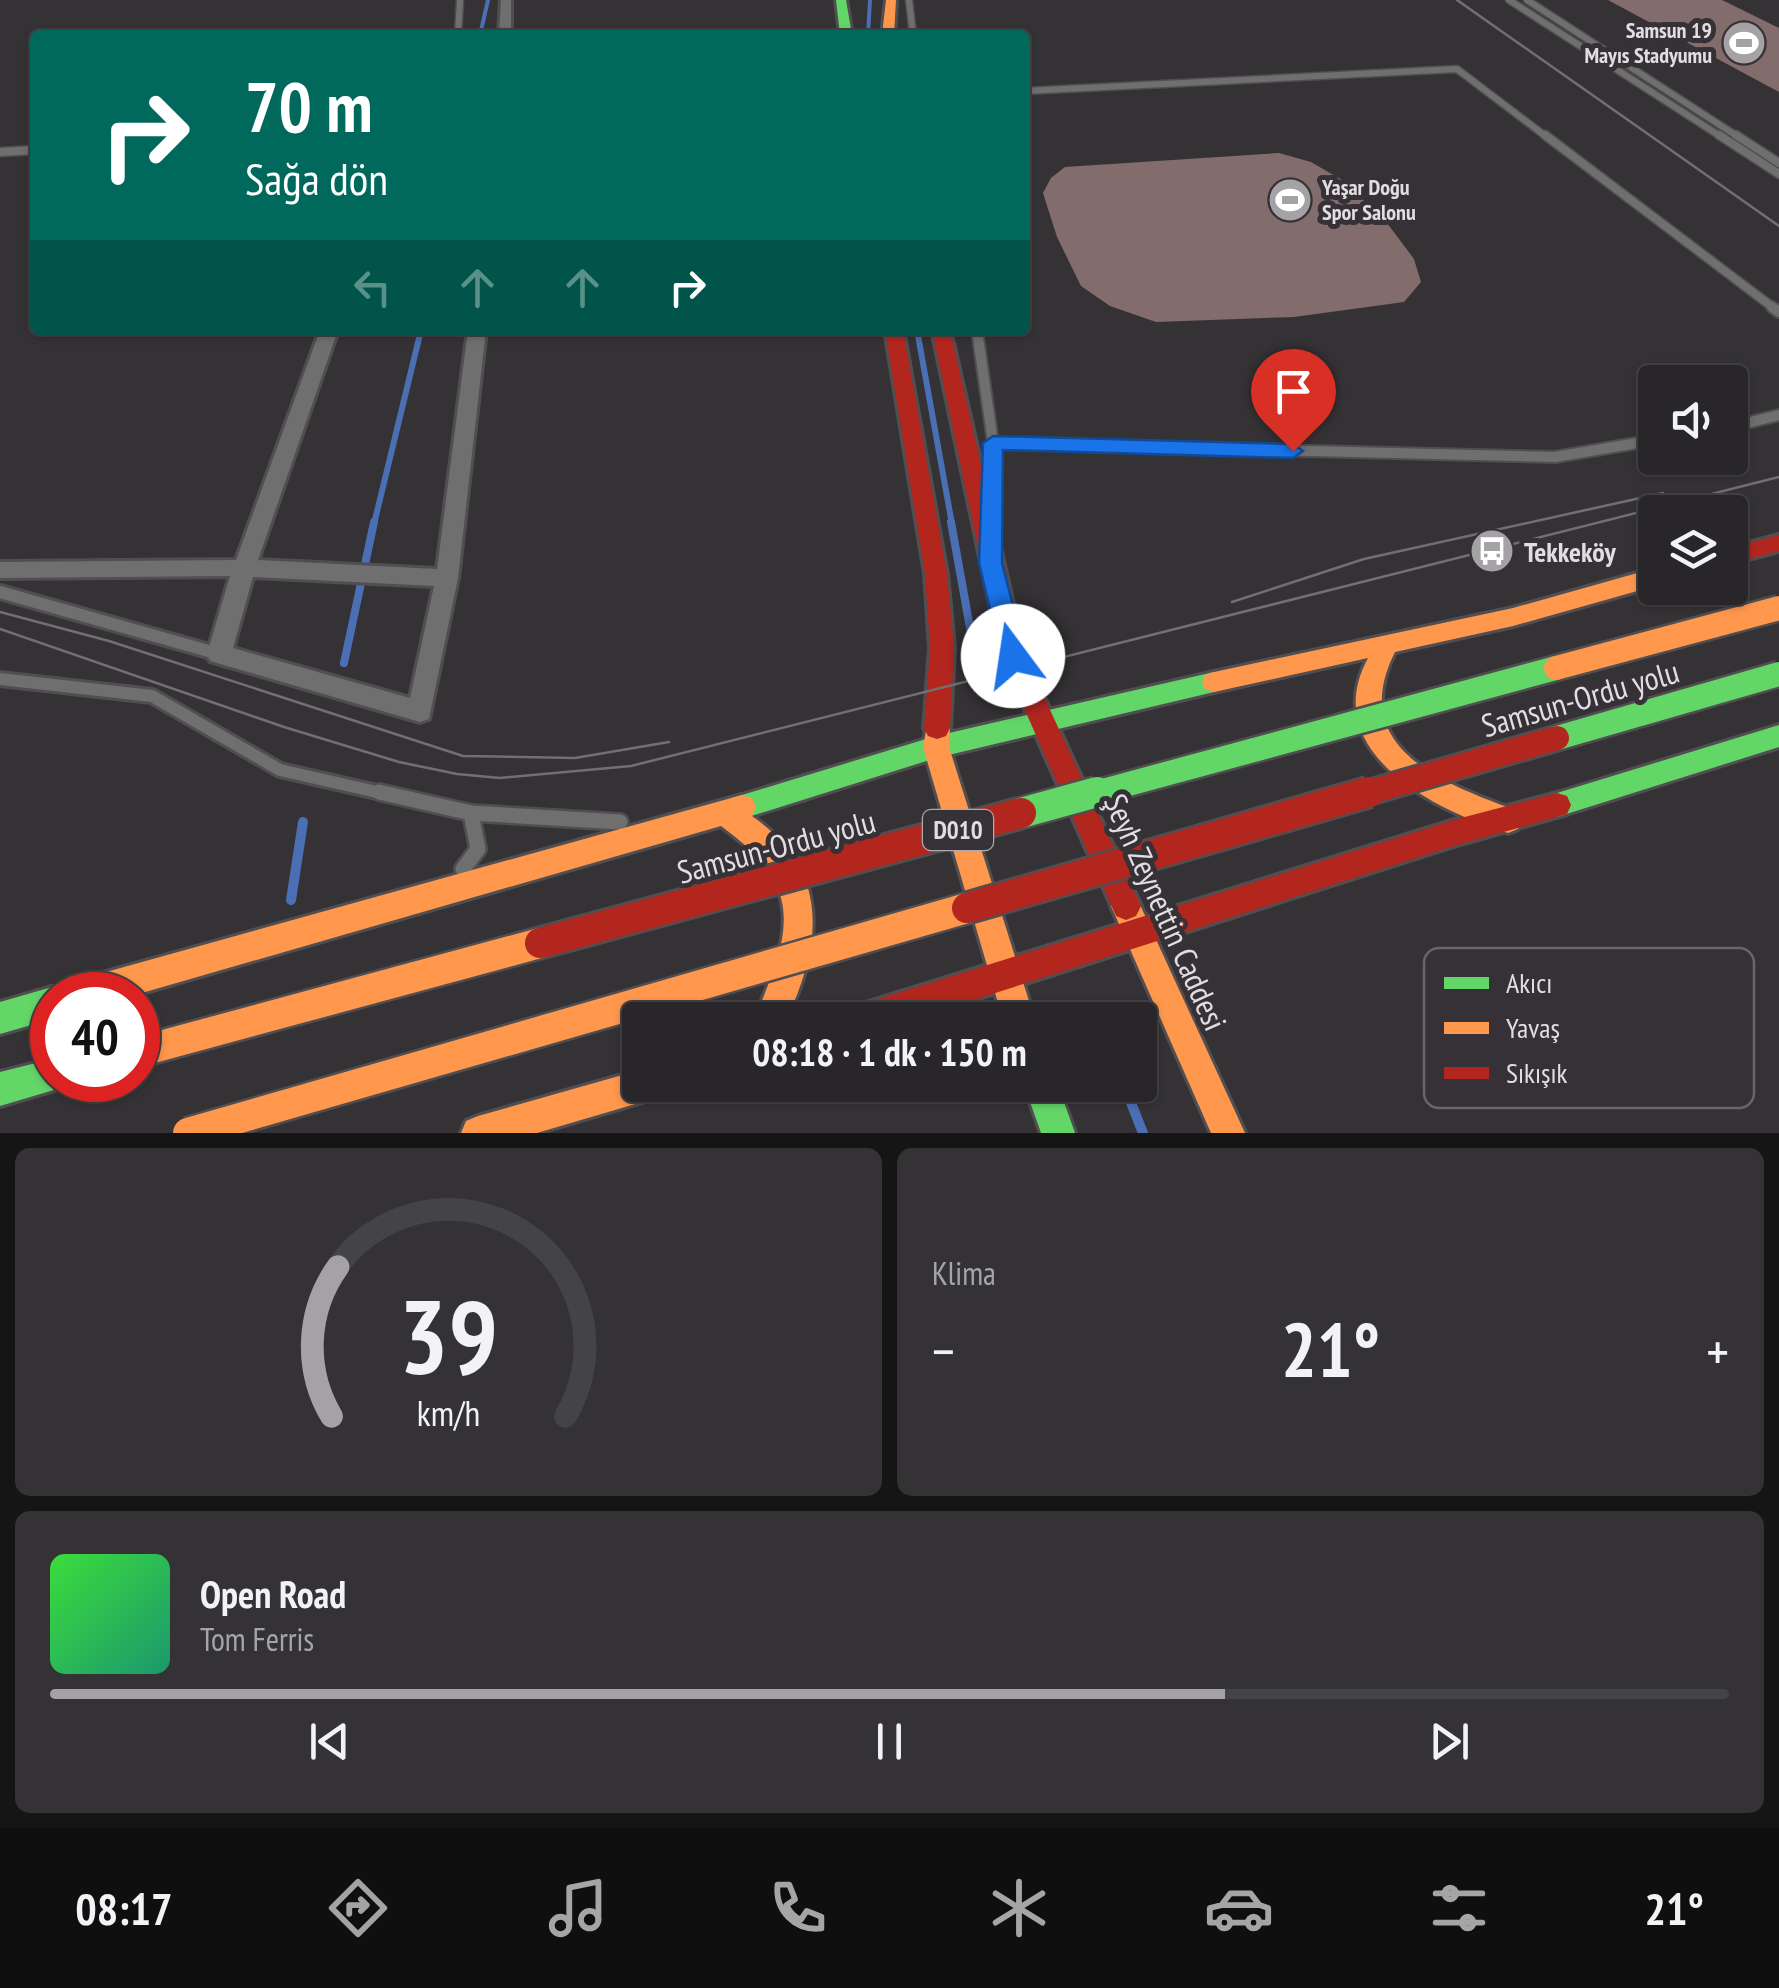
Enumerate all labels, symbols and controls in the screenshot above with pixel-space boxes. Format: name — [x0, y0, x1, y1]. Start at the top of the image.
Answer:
place label: Samsun 19 Mayıs Stadyumu — [1584, 16, 1712, 69]
sports icon: Samsun 19 Mayıs Stadyumu — [1721, 20, 1767, 66]
text: 70 m — [245, 61, 373, 151]
icon: right — [80, 70, 210, 200]
text: Sağa dön — [245, 149, 388, 207]
place label: Yaşar Doğu Spor Salonu — [1321, 173, 1416, 226]
sports icon: Yaşar Doğu Spor Salonu — [1267, 177, 1313, 223]
icon: left — [345, 260, 400, 315]
icon: ahead — [450, 260, 505, 315]
icon: ahead — [555, 260, 610, 315]
icon: right — [660, 260, 715, 315]
pin — [1251, 349, 1336, 452]
icon: arrive — [1266, 364, 1321, 419]
map controls — [1638, 365, 1748, 605]
button: sound — [1638, 365, 1748, 475]
button: layers — [1638, 495, 1748, 605]
bus stop icon: Tekkeköy — [1469, 528, 1515, 574]
place label: Tekkeköy — [1524, 533, 1617, 570]
position arrow — [961, 604, 1065, 708]
street label: Samsun-Ordu yolu — [1477, 650, 1683, 746]
street label: Şeyh Zeynettin Caddesi — [1095, 787, 1237, 1037]
street label: Samsun-Ordu yolu — [672, 799, 880, 893]
road number: D010 — [923, 810, 993, 850]
legend — [1424, 948, 1754, 1108]
text: Akıcı — [1506, 964, 1552, 1001]
speed limit sign: 40 — [30, 972, 160, 1102]
text: Yavaş — [1506, 1009, 1560, 1046]
text: 08:18 · 1 dk · 150 m — [752, 1027, 1027, 1076]
text: Sıkışık — [1506, 1054, 1568, 1091]
text: Klima — [932, 1252, 996, 1294]
text: 39 — [399, 1268, 498, 1403]
text: 21° — [1281, 1301, 1380, 1398]
text: − — [932, 1315, 955, 1386]
text: + — [1706, 1315, 1729, 1386]
text: km/h — [417, 1390, 480, 1436]
text: Open Road — [200, 1569, 346, 1618]
text: Tom Ferris — [200, 1618, 314, 1660]
icon: previous — [302, 1714, 357, 1769]
icon: pause — [862, 1714, 917, 1769]
icon: next — [1422, 1714, 1477, 1769]
icon: directions — [323, 1873, 393, 1943]
icon: music — [543, 1873, 613, 1943]
icon: phone — [763, 1873, 833, 1943]
icon: climate — [984, 1873, 1054, 1943]
icon: car — [1204, 1873, 1274, 1943]
icon: filters — [1424, 1873, 1494, 1943]
text: 08:17 — [75, 1879, 172, 1937]
text: 21° — [1644, 1879, 1704, 1937]

